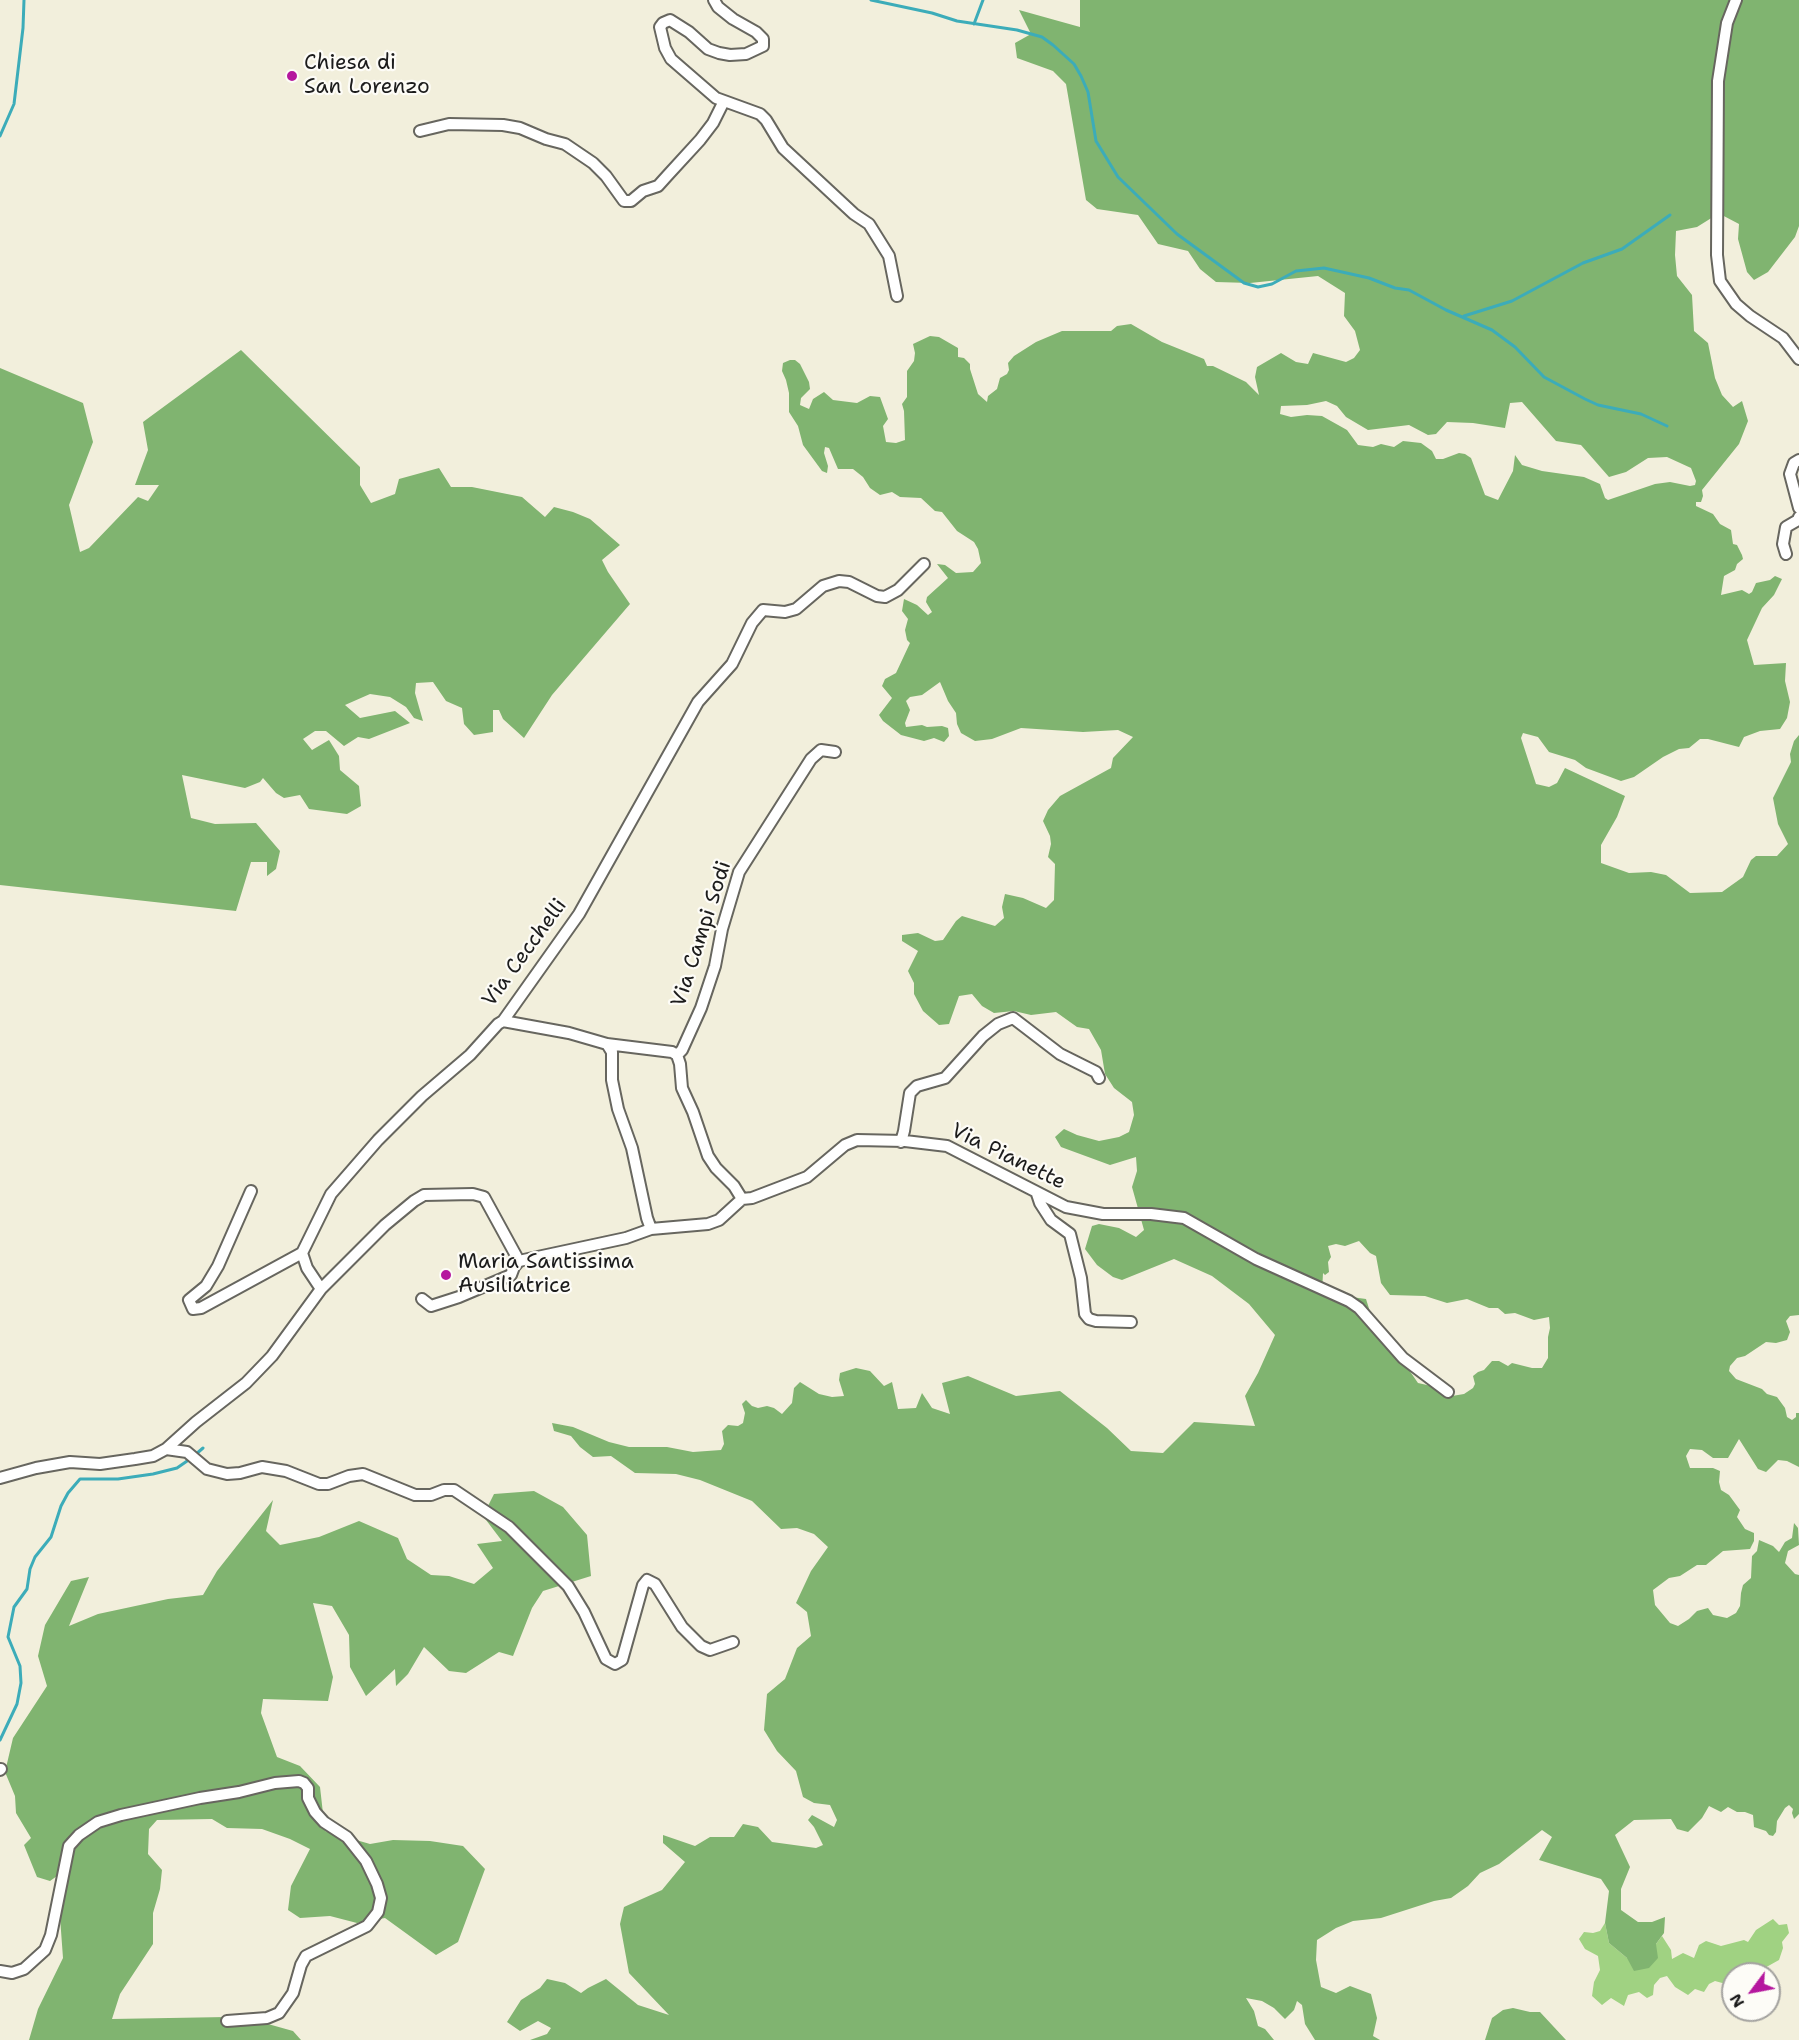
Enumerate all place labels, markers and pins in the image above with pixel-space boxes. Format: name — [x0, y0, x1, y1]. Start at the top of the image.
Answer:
place label: Chiesa di San Lorenzo — [304, 51, 430, 101]
marker: Chiesa di San Lorenzo — [285, 69, 299, 83]
place label: Maria Santissima Ausiliatrice — [458, 1250, 634, 1300]
marker: Maria Santissima Ausiliatrice — [439, 1268, 453, 1282]

